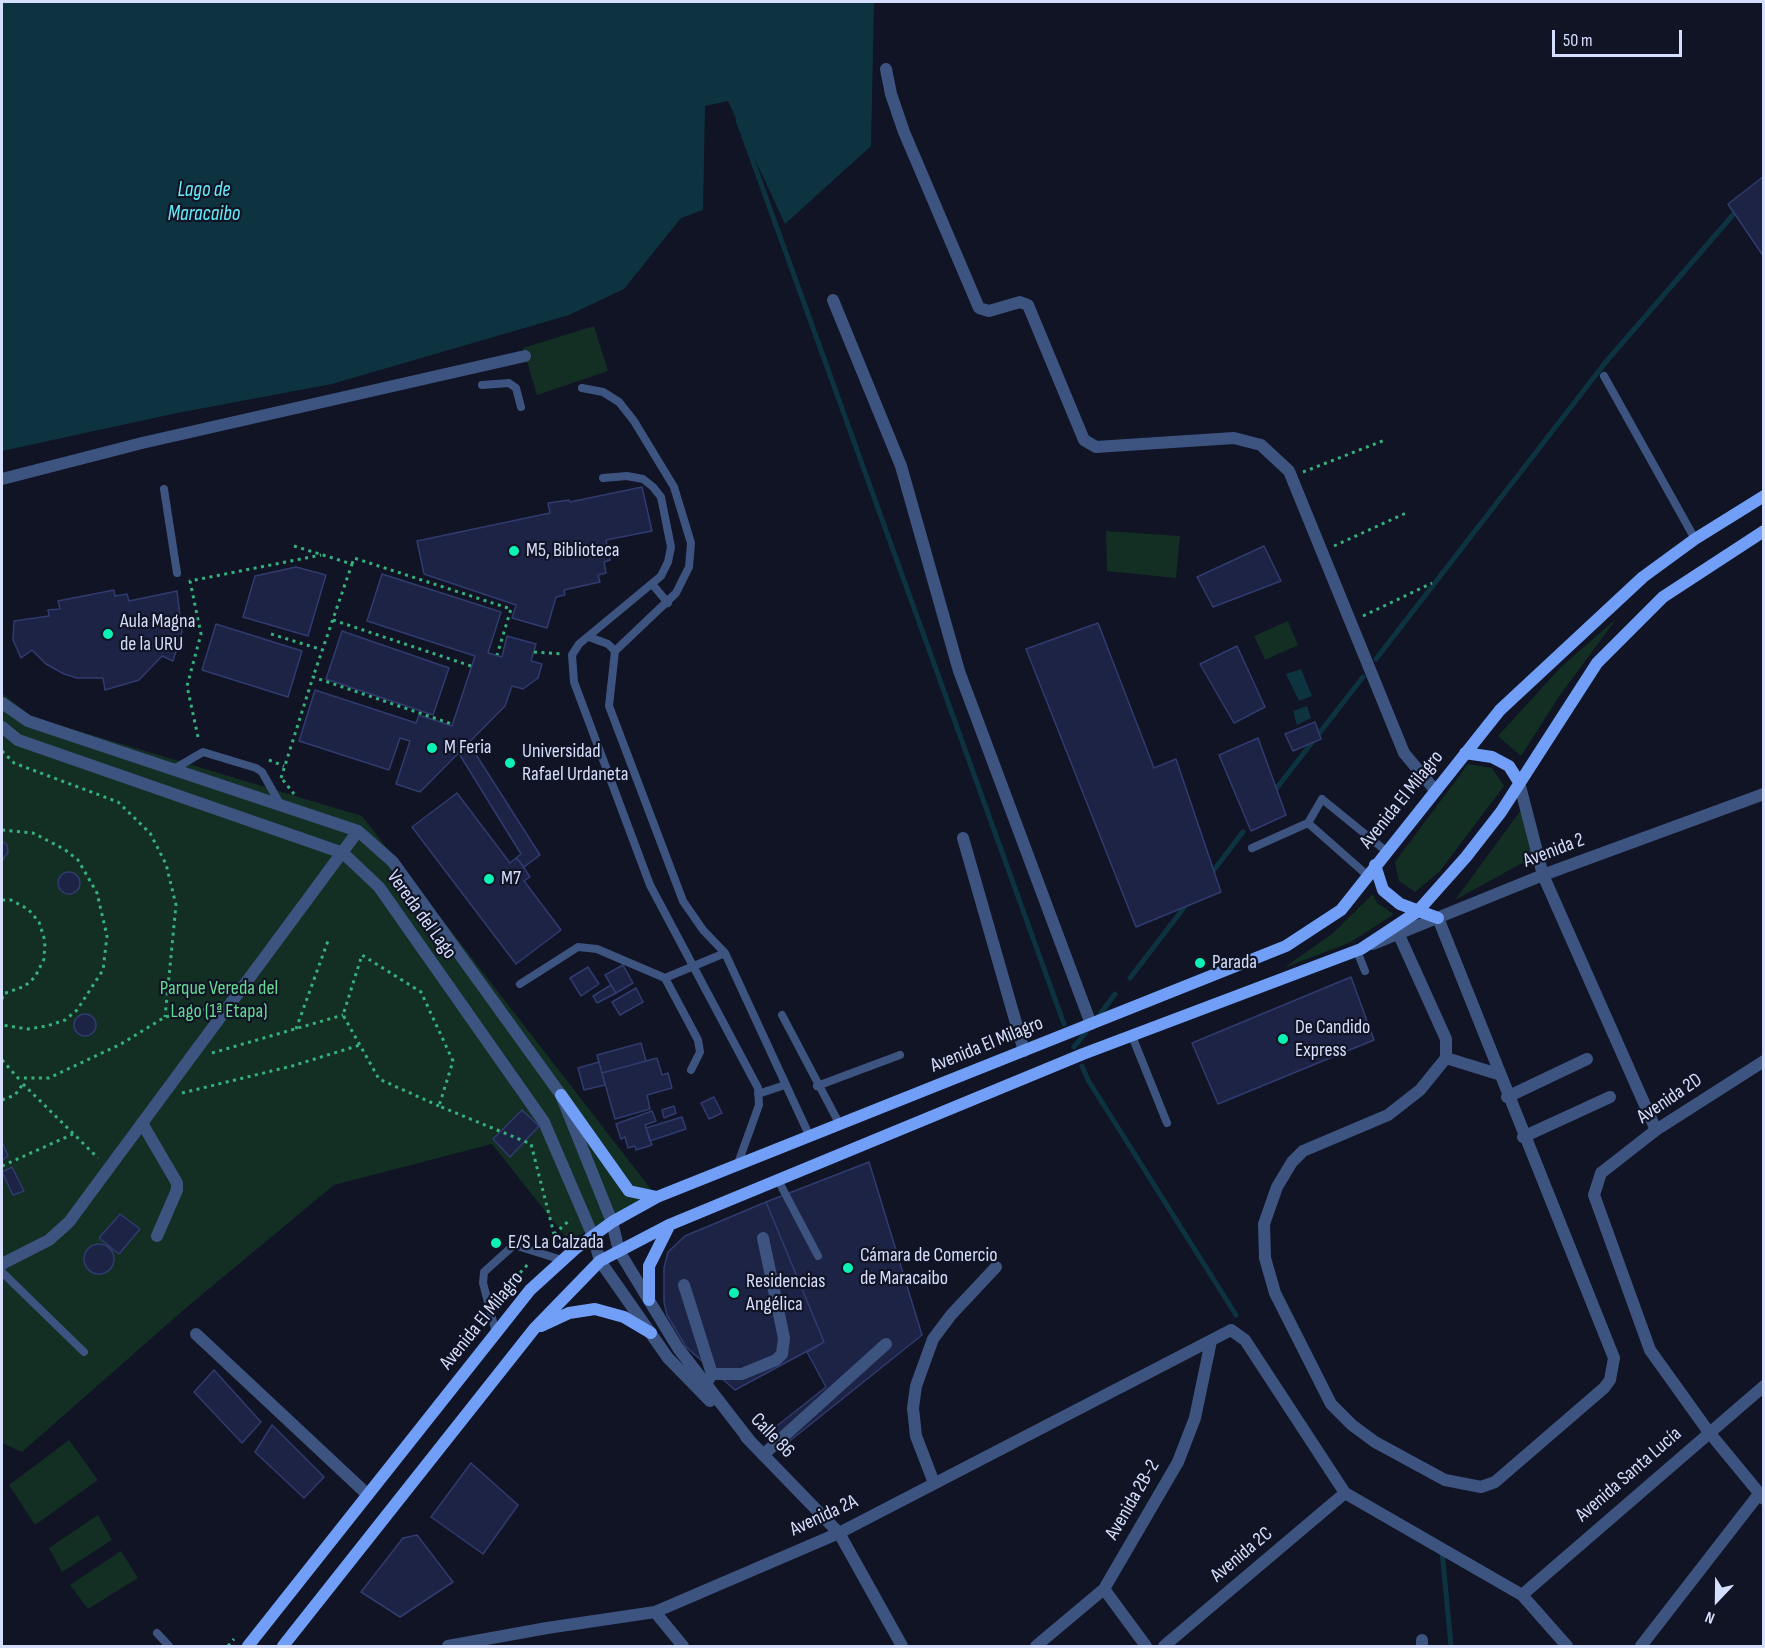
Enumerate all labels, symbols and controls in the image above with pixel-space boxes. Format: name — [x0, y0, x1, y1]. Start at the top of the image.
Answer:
scale bar — [1555, 18, 1686, 56]
text: 50 m — [1563, 30, 1593, 51]
water label: Lago de Maracaibo — [168, 178, 240, 228]
place label: M5, Biblioteca — [526, 539, 619, 563]
marker: M5, Biblioteca — [507, 544, 521, 558]
place label: Aula Magna de la URU — [120, 610, 195, 657]
marker: Aula Magna de la URU — [101, 627, 115, 641]
place label: M Feria — [444, 736, 492, 760]
place label: Universidad Rafael Urdaneta — [522, 740, 628, 787]
marker: M Feria — [425, 741, 439, 755]
street label: Avenida El Milagro — [1355, 746, 1449, 854]
marker: Universidad Rafael Urdaneta — [503, 756, 517, 770]
street label: Avenida 2 — [1520, 828, 1588, 874]
street label: Vereda del Lago — [381, 866, 461, 964]
place label: M7 — [501, 867, 521, 891]
marker: M7 — [482, 872, 496, 886]
place label: Parada — [1212, 951, 1257, 975]
marker: Parada — [1193, 956, 1207, 970]
park label: Parque Vereda del Lago (1ª Etapa) — [160, 977, 278, 1024]
street label: Avenida El Milagro — [927, 1012, 1047, 1078]
place label: De Candido Express — [1295, 1016, 1370, 1063]
marker: De Candido Express — [1276, 1032, 1290, 1046]
street label: Avenida 2D — [1633, 1068, 1707, 1130]
place label: E/S La Calzada — [508, 1231, 604, 1255]
marker: E/S La Calzada — [489, 1236, 503, 1250]
place label: Cámara de Comercio de Maracaibo — [860, 1244, 998, 1291]
marker: Cámara de Comercio de Maracaibo — [841, 1261, 855, 1275]
street label: Avenida El Milagro — [435, 1267, 529, 1375]
place label: Residencias Angélica — [746, 1270, 825, 1317]
marker: Residencias Angélica — [727, 1286, 741, 1300]
street label: Calle 86 — [745, 1409, 799, 1463]
street label: Avenida Santa Lucía — [1571, 1422, 1687, 1528]
street label: Avenida 2B-2 — [1101, 1456, 1165, 1544]
street label: Avenida 2A — [786, 1490, 862, 1542]
street label: Avenida 2C — [1206, 1522, 1278, 1588]
north arrow — [1687, 1570, 1747, 1630]
text: N — [1703, 1607, 1718, 1628]

